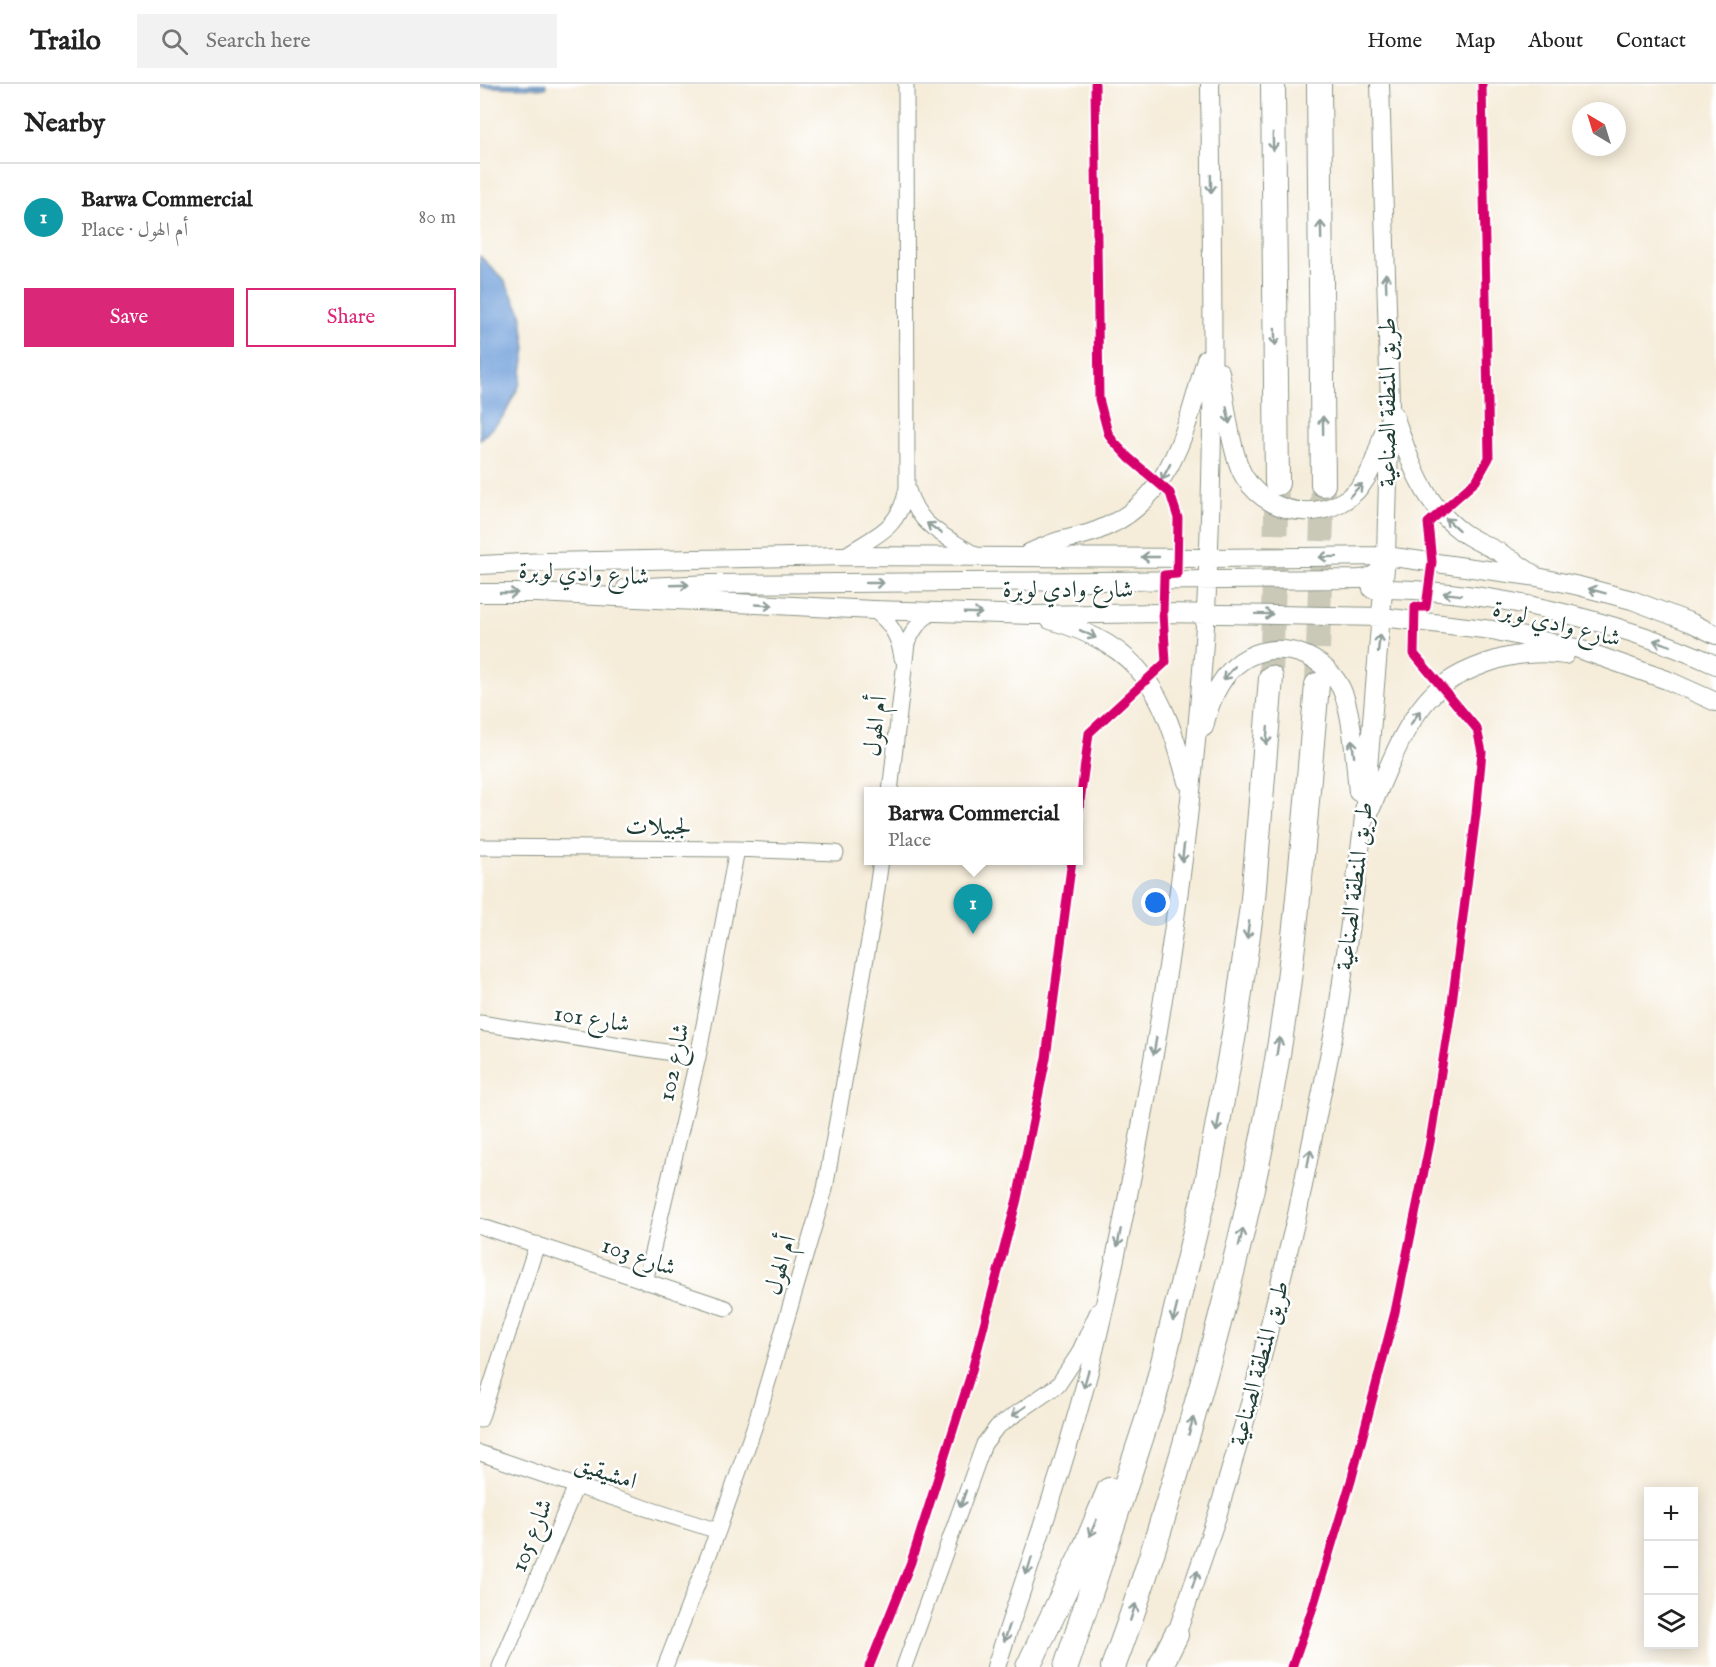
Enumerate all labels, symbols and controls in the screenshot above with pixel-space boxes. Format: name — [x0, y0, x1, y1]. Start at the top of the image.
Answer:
search box — [137, 14, 557, 68]
text: Trailo — [30, 24, 101, 59]
icon: search — [158, 25, 191, 58]
text: Search here — [206, 27, 311, 55]
text: Home — [1367, 28, 1422, 55]
text: Map — [1455, 28, 1495, 55]
text: About — [1528, 28, 1583, 55]
text: Contact — [1616, 28, 1686, 55]
north arrow — [1572, 102, 1626, 156]
text: Nearby — [24, 107, 105, 140]
one-way arrow — [1267, 132, 1279, 152]
one-way arrow — [1205, 174, 1217, 194]
text: Barwa Commercial — [81, 186, 252, 214]
text: 1 — [40, 205, 47, 230]
text: 80 m — [419, 205, 456, 230]
text: Place · أم الهول — [81, 218, 188, 243]
one-way arrow — [1315, 221, 1326, 241]
one-way arrow — [1380, 272, 1392, 292]
button: Save — [24, 288, 234, 347]
button: Share — [246, 288, 456, 347]
street label: طريق المنطقة الصناعية — [1373, 317, 1404, 487]
one-way arrow — [1269, 327, 1281, 347]
one-way arrow — [1223, 405, 1234, 425]
one-way arrow — [1317, 416, 1329, 436]
one-way arrow — [1160, 463, 1172, 480]
one-way arrow — [1348, 482, 1363, 497]
one-way arrow — [1445, 517, 1460, 531]
one-way arrow — [926, 522, 943, 535]
one-way arrow — [1318, 551, 1338, 563]
one-way arrow — [1140, 552, 1160, 563]
street label: شارع وادي لوبرة — [518, 556, 650, 596]
street label: شارع وادي لوبرة — [1003, 575, 1133, 609]
one-way arrow — [864, 577, 884, 589]
one-way arrow — [669, 580, 689, 591]
one-way arrow — [1588, 584, 1607, 596]
one-way arrow — [498, 587, 518, 599]
one-way arrow — [1443, 588, 1462, 599]
street label: شارع وادي لوبرة — [1489, 594, 1624, 658]
one-way arrow — [753, 600, 773, 611]
one-way arrow — [963, 607, 983, 619]
one-way arrow — [1254, 609, 1274, 620]
one-way arrow — [1079, 629, 1097, 640]
one-way arrow — [1374, 634, 1385, 654]
one-way arrow — [1653, 636, 1672, 647]
one-way arrow — [1222, 665, 1236, 680]
street label: أم الهول — [854, 693, 900, 759]
one-way arrow — [1409, 709, 1422, 726]
one-way arrow — [1261, 726, 1272, 746]
one-way arrow — [1347, 739, 1358, 758]
popup — [864, 787, 1083, 865]
text: Barwa Commercial — [888, 800, 1059, 828]
street label: طريق المنطقة الصناعية — [1330, 800, 1381, 972]
street label: لجبيلات — [625, 812, 691, 843]
text: Place — [888, 828, 931, 853]
one-way arrow — [1177, 843, 1188, 863]
pin: 1 — [954, 884, 992, 934]
your location — [1141, 888, 1170, 917]
one-way arrow — [1243, 920, 1254, 940]
street label: شارع 101 — [551, 998, 632, 1044]
street label: شارع 102 — [651, 1021, 701, 1105]
one-way arrow — [1149, 1036, 1160, 1056]
one-way arrow — [1273, 1037, 1284, 1056]
one-way arrow — [1212, 1113, 1223, 1132]
one-way arrow — [1304, 1149, 1315, 1168]
one-way arrow — [1113, 1228, 1124, 1247]
one-way arrow — [1235, 1228, 1247, 1247]
street label: شارع 103 — [596, 1230, 680, 1287]
street label: أم الهول — [755, 1231, 809, 1300]
street label: طريق المنطقة الصناعية — [1223, 1277, 1297, 1449]
one-way arrow — [1169, 1303, 1180, 1322]
one-way arrow — [1080, 1369, 1091, 1388]
one-way arrow — [1011, 1405, 1027, 1417]
one-way arrow — [1185, 1417, 1197, 1436]
street label: امشيقيق — [571, 1449, 641, 1498]
map controls — [1644, 1487, 1698, 1649]
button: + — [1644, 1487, 1698, 1541]
one-way arrow — [956, 1489, 967, 1508]
street label: شارع 105 — [504, 1494, 564, 1578]
one-way arrow — [1087, 1518, 1098, 1537]
button: − — [1644, 1541, 1698, 1595]
one-way arrow — [1023, 1556, 1034, 1575]
one-way arrow — [1191, 1570, 1202, 1589]
button: layers — [1644, 1595, 1698, 1649]
one-way arrow — [1128, 1603, 1139, 1622]
one-way arrow — [1001, 1623, 1012, 1642]

